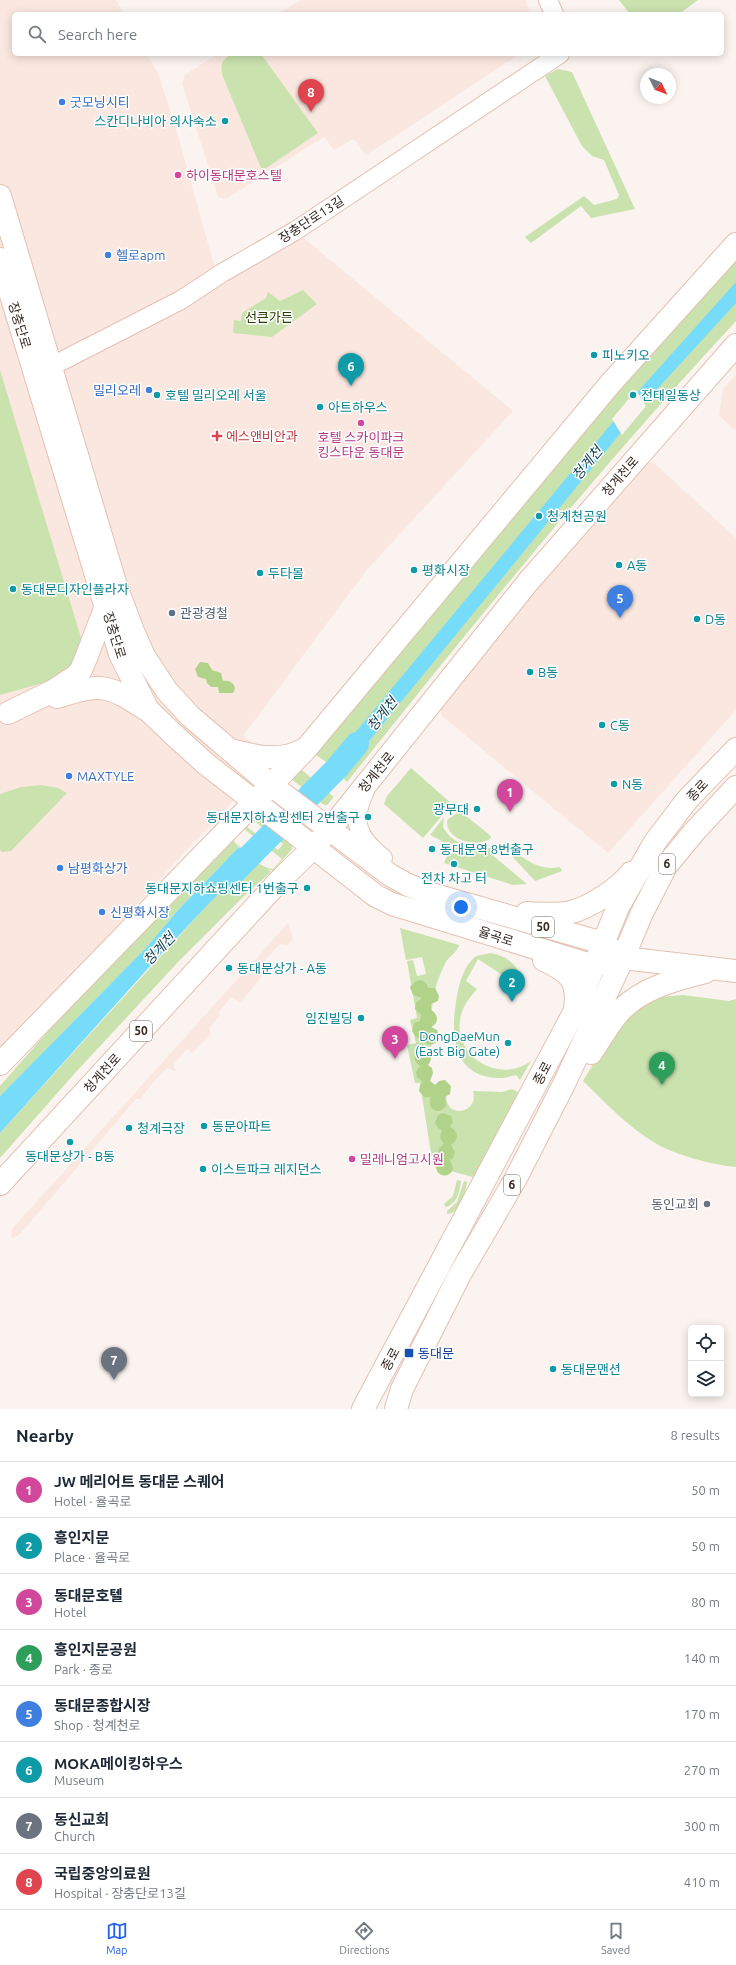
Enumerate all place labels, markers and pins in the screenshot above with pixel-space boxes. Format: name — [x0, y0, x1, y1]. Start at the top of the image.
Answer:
pin: 8 — [298, 79, 324, 112]
place label: 굿모닝시티 — [70, 95, 130, 109]
marker: 굿모닝시티 — [57, 97, 67, 107]
place label: 스칸디나비아 의사숙소 — [94, 114, 217, 128]
marker: 스칸디나비아 의사숙소 — [220, 116, 230, 126]
place label: 하이동대문호스텔 — [186, 168, 282, 182]
marker: 하이동대문호스텔 — [173, 170, 183, 180]
place label: 헬로apm — [116, 248, 165, 262]
marker: 헬로apm — [103, 250, 113, 260]
place label: 피노키오 — [602, 348, 650, 362]
marker: 피노키오 — [589, 350, 599, 360]
pin: 6 — [338, 353, 364, 386]
place label: 밀리오레 — [93, 383, 141, 397]
marker: 밀리오레 — [144, 385, 154, 395]
place label: 호텔 밀리오레 서울 — [165, 388, 267, 402]
place label: 전태일동상 — [641, 388, 701, 402]
marker: 호텔 밀리오레 서울 — [152, 390, 162, 400]
marker: 전태일동상 — [628, 390, 638, 400]
place label: 아트하우스 — [328, 400, 388, 414]
marker: 아트하우스 — [315, 402, 325, 412]
marker: 호텔 스카이파크 킹스타운 동대문 — [356, 418, 366, 428]
place label: 에스앤비안과 — [226, 429, 298, 443]
marker: 에스앤비안과 — [211, 430, 223, 442]
place label: 호텔 스카이파크 킹스타운 동대문 — [318, 430, 404, 459]
place label: 청계천공원 — [547, 509, 607, 523]
marker: 청계천공원 — [534, 511, 544, 521]
place label: A동 — [627, 558, 647, 572]
marker: A동 — [614, 560, 624, 570]
place label: 평화시장 — [422, 563, 470, 577]
marker: 평화시장 — [409, 565, 419, 575]
place label: 두타몰 — [268, 566, 304, 580]
marker: 두타몰 — [255, 568, 265, 578]
place label: 동대문디자인플라자 — [21, 582, 129, 596]
marker: 동대문디자인플라자 — [8, 584, 18, 594]
pin: 5 — [607, 585, 633, 618]
place label: 관광경철 — [180, 606, 228, 620]
marker: 관광경철 — [167, 608, 177, 618]
place label: D동 — [705, 612, 726, 626]
marker: D동 — [692, 614, 702, 624]
place label: B동 — [538, 665, 558, 679]
marker: B동 — [525, 667, 535, 677]
place label: C동 — [610, 718, 630, 732]
marker: C동 — [597, 720, 607, 730]
place label: MAXTYLE — [77, 769, 134, 783]
marker: MAXTYLE — [64, 771, 74, 781]
place label: N동 — [622, 777, 643, 791]
pin: 1 — [497, 779, 523, 812]
marker: N동 — [609, 779, 619, 789]
place label: 광무대 — [433, 802, 469, 816]
marker: 광무대 — [472, 804, 482, 814]
place label: 동대문지하쇼핑센터 2번출구 — [206, 810, 360, 824]
marker: 동대문지하쇼핑센터 2번출구 — [363, 812, 373, 822]
place label: 동대문역 8번출구 — [440, 842, 534, 856]
marker: 동대문역 8번출구 — [427, 844, 437, 854]
marker: 전차 차고 터 — [449, 859, 459, 869]
place label: 남평화상가 — [68, 861, 128, 875]
marker: 남평화상가 — [55, 863, 65, 873]
place label: 전차 차고 터 — [421, 871, 487, 885]
place label: 동대문지하쇼핑센터 1번출구 — [145, 881, 299, 895]
marker: 동대문지하쇼핑센터 1번출구 — [302, 883, 312, 893]
place label: 신평화시장 — [110, 905, 170, 919]
marker: 신평화시장 — [97, 907, 107, 917]
place label: 동대문상가 - A동 — [237, 961, 327, 975]
marker: 동대문상가 - A동 — [224, 963, 234, 973]
pin: 2 — [499, 969, 525, 1002]
place label: 임진빌딩 — [305, 1011, 353, 1025]
marker: 임진빌딩 — [356, 1013, 366, 1023]
pin: 3 — [382, 1026, 408, 1059]
place label: DongDaeMun (East Big Gate) — [415, 1029, 500, 1059]
marker: DongDaeMun (East Big Gate) — [503, 1038, 513, 1048]
pin: 4 — [649, 1052, 675, 1085]
place label: 동문아파트 — [212, 1119, 272, 1133]
place label: 청계극장 — [137, 1121, 185, 1135]
marker: 동문아파트 — [199, 1121, 209, 1131]
marker: 청계극장 — [124, 1123, 134, 1133]
marker: 동대문상가 - B동 — [65, 1137, 75, 1147]
place label: 동대문상가 - B동 — [25, 1149, 115, 1163]
place label: 밀레니엄고시원 — [360, 1152, 444, 1166]
marker: 밀레니엄고시원 — [347, 1154, 357, 1164]
place label: 이스트파크 레지던스 — [211, 1162, 322, 1176]
marker: 이스트파크 레지던스 — [198, 1164, 208, 1174]
place label: 동인교회 — [651, 1197, 699, 1211]
marker: 동인교회 — [702, 1199, 712, 1209]
place label: 동대문 — [418, 1346, 454, 1360]
pin: 7 — [101, 1347, 127, 1380]
marker: 동대문 — [403, 1347, 415, 1359]
place label: 동대문맨션 — [561, 1362, 621, 1376]
marker: 동대문맨션 — [548, 1364, 558, 1374]

